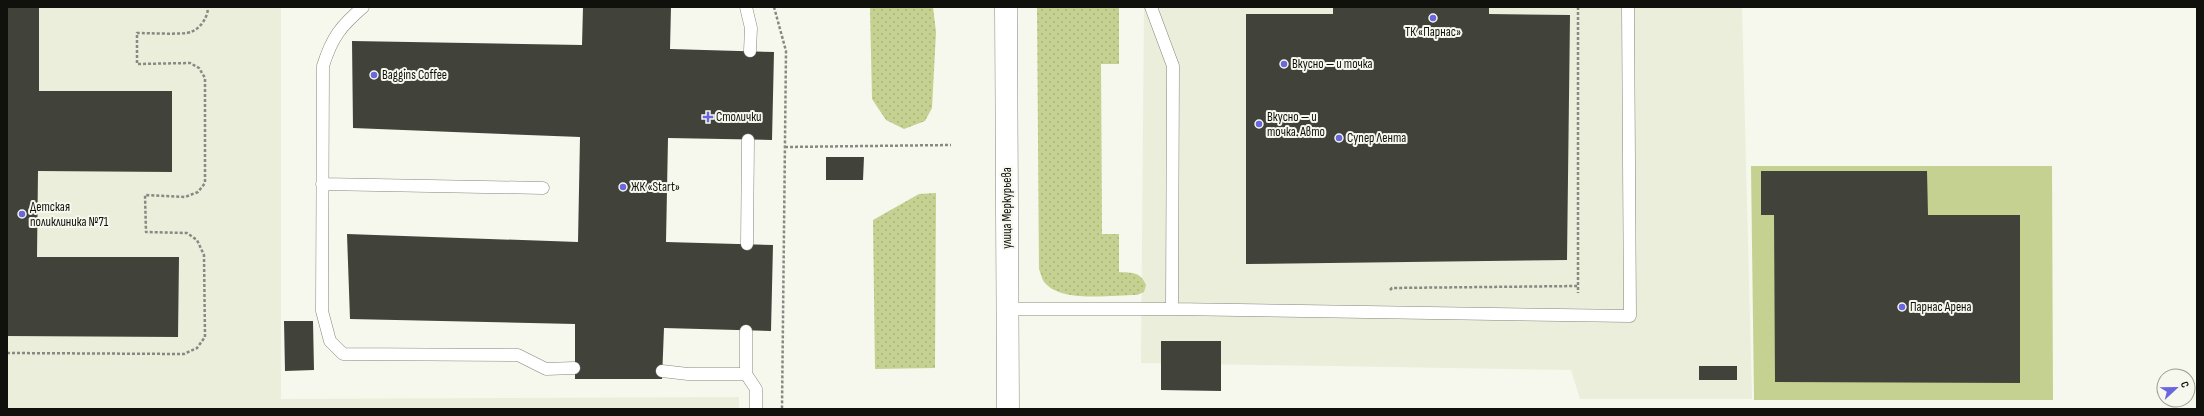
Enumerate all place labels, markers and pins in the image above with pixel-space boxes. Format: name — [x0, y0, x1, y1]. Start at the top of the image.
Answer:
marker: ТК «Парнас» — [1428, 13, 1438, 23]
place label: ТК «Парнас» — [1405, 24, 1461, 40]
place label: Вкусно — и точка — [1292, 56, 1373, 72]
marker: Вкусно — и точка — [1279, 59, 1289, 69]
place label: Baggins Coffee — [382, 67, 447, 83]
marker: Baggins Coffee — [369, 70, 379, 80]
place label: Столички — [716, 109, 762, 125]
place label: Вкусно — и точка. Авто — [1267, 109, 1325, 140]
marker: Столички — [703, 112, 713, 122]
marker: Вкусно — и точка. Авто — [1254, 119, 1264, 129]
place label: Супер Лента — [1347, 130, 1406, 146]
marker: Супер Лента — [1334, 133, 1344, 143]
place label: ЖК «Start» — [631, 179, 680, 195]
marker: ЖК «Start» — [618, 182, 628, 192]
place label: Детская поликлиника №71 — [30, 199, 109, 230]
marker: Детская поликлиника №71 — [17, 209, 27, 219]
place label: Парнас Арена — [1910, 299, 1972, 315]
marker: Парнас Арена — [1897, 302, 1907, 312]

